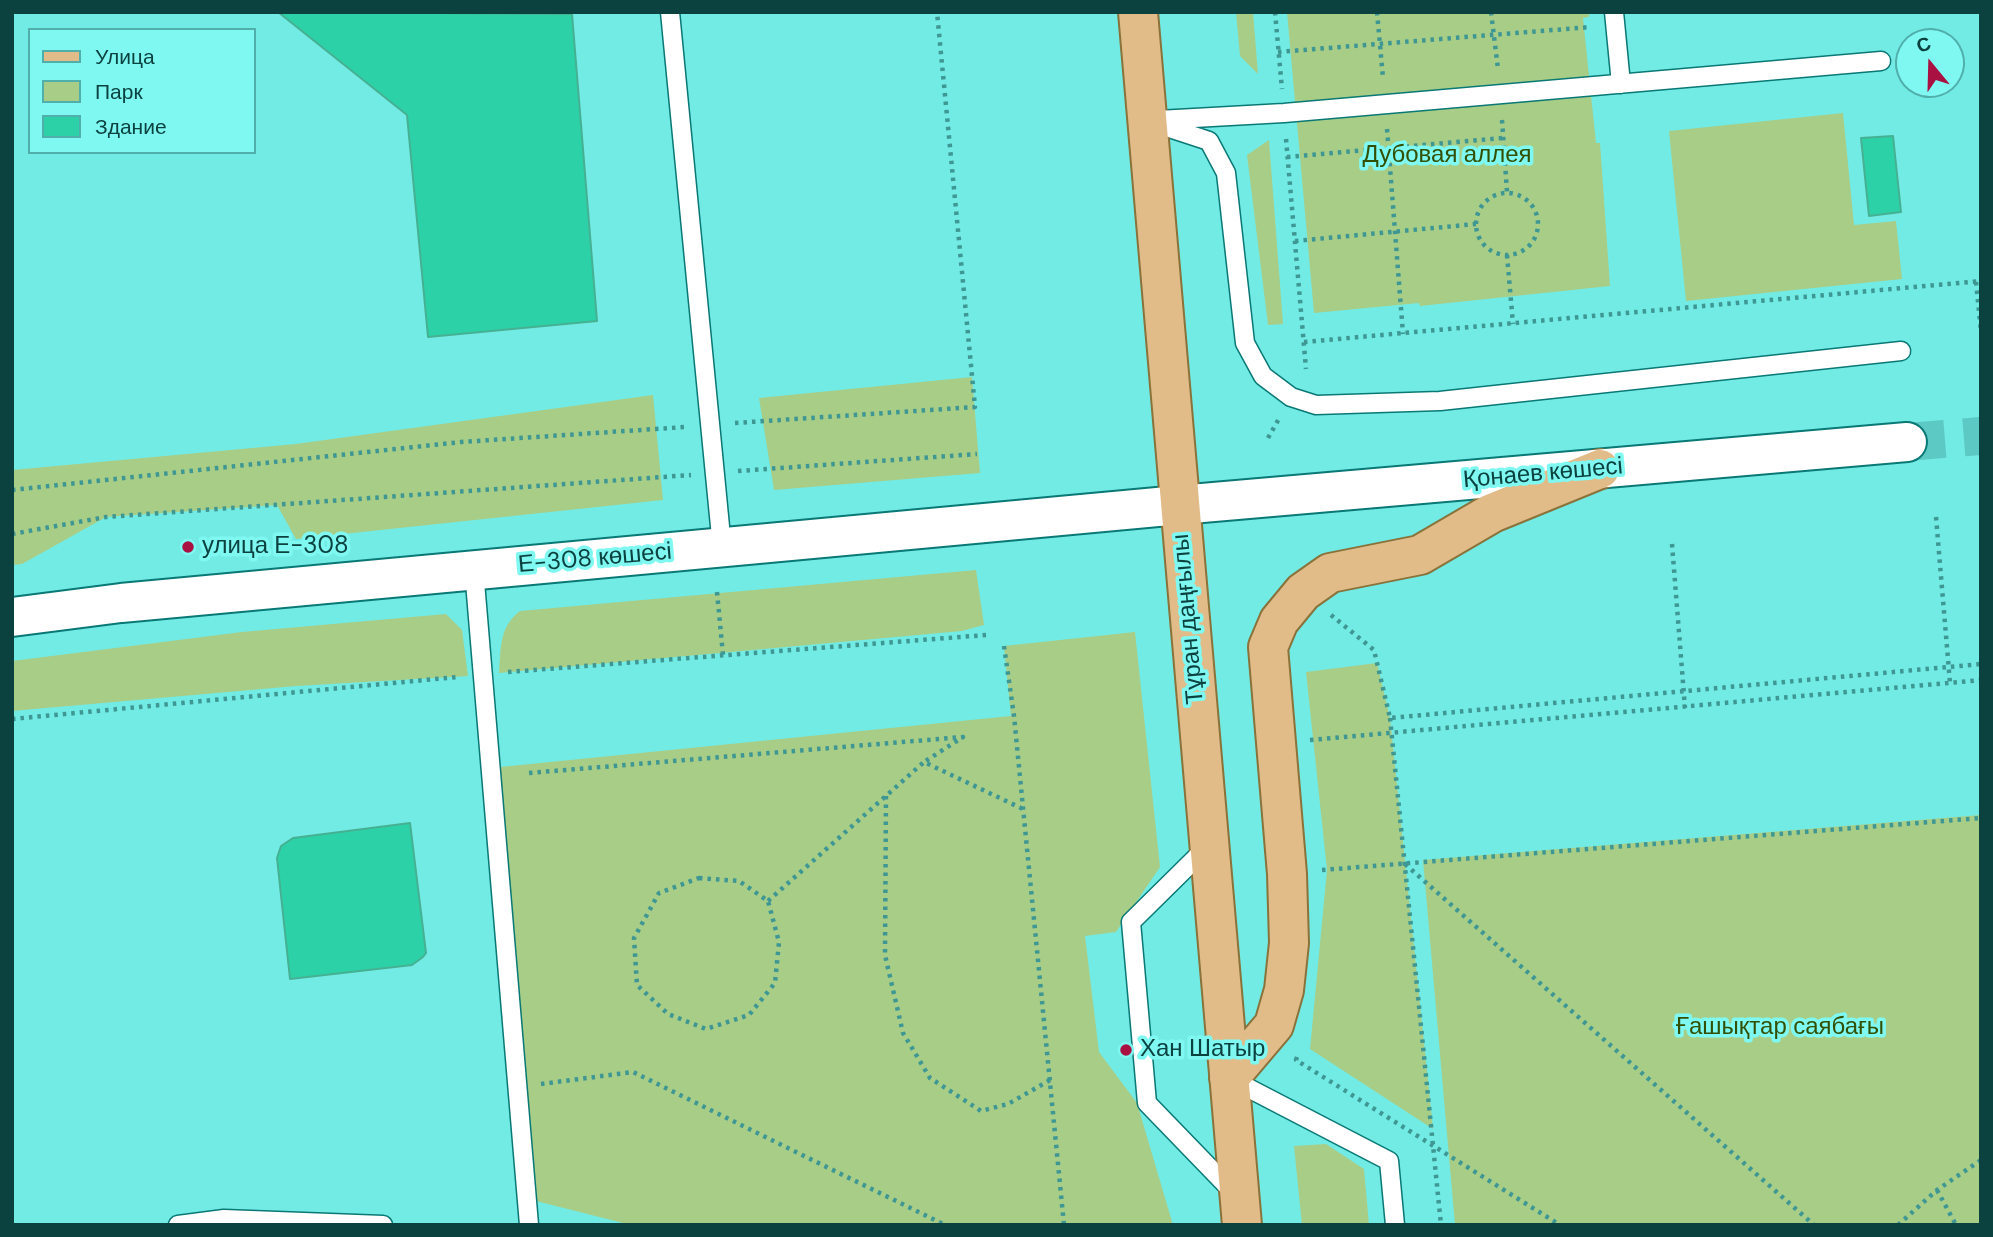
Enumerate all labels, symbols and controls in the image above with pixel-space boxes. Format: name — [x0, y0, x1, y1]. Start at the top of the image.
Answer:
legend — [28, 28, 256, 154]
north arrow — [1895, 28, 1965, 98]
text: С — [1913, 31, 1934, 59]
text: Улица — [95, 43, 155, 71]
text: Парк — [95, 78, 143, 106]
text: Здание — [95, 113, 167, 141]
park label: Дубовая аллея — [1362, 142, 1532, 170]
street label: Қонаев көшесі — [1462, 453, 1624, 495]
place label: улица Е-308 — [202, 533, 349, 561]
street label: Тұран даңғылы — [1167, 533, 1211, 705]
street label: Е-308 көшесі — [517, 538, 673, 580]
marker: улица Е-308 — [180, 539, 196, 555]
park label: Ғашықтар саябағы — [1676, 1014, 1884, 1042]
place label: Хан Шатыр — [1140, 1036, 1265, 1064]
marker: Хан Шатыр — [1118, 1042, 1134, 1058]

